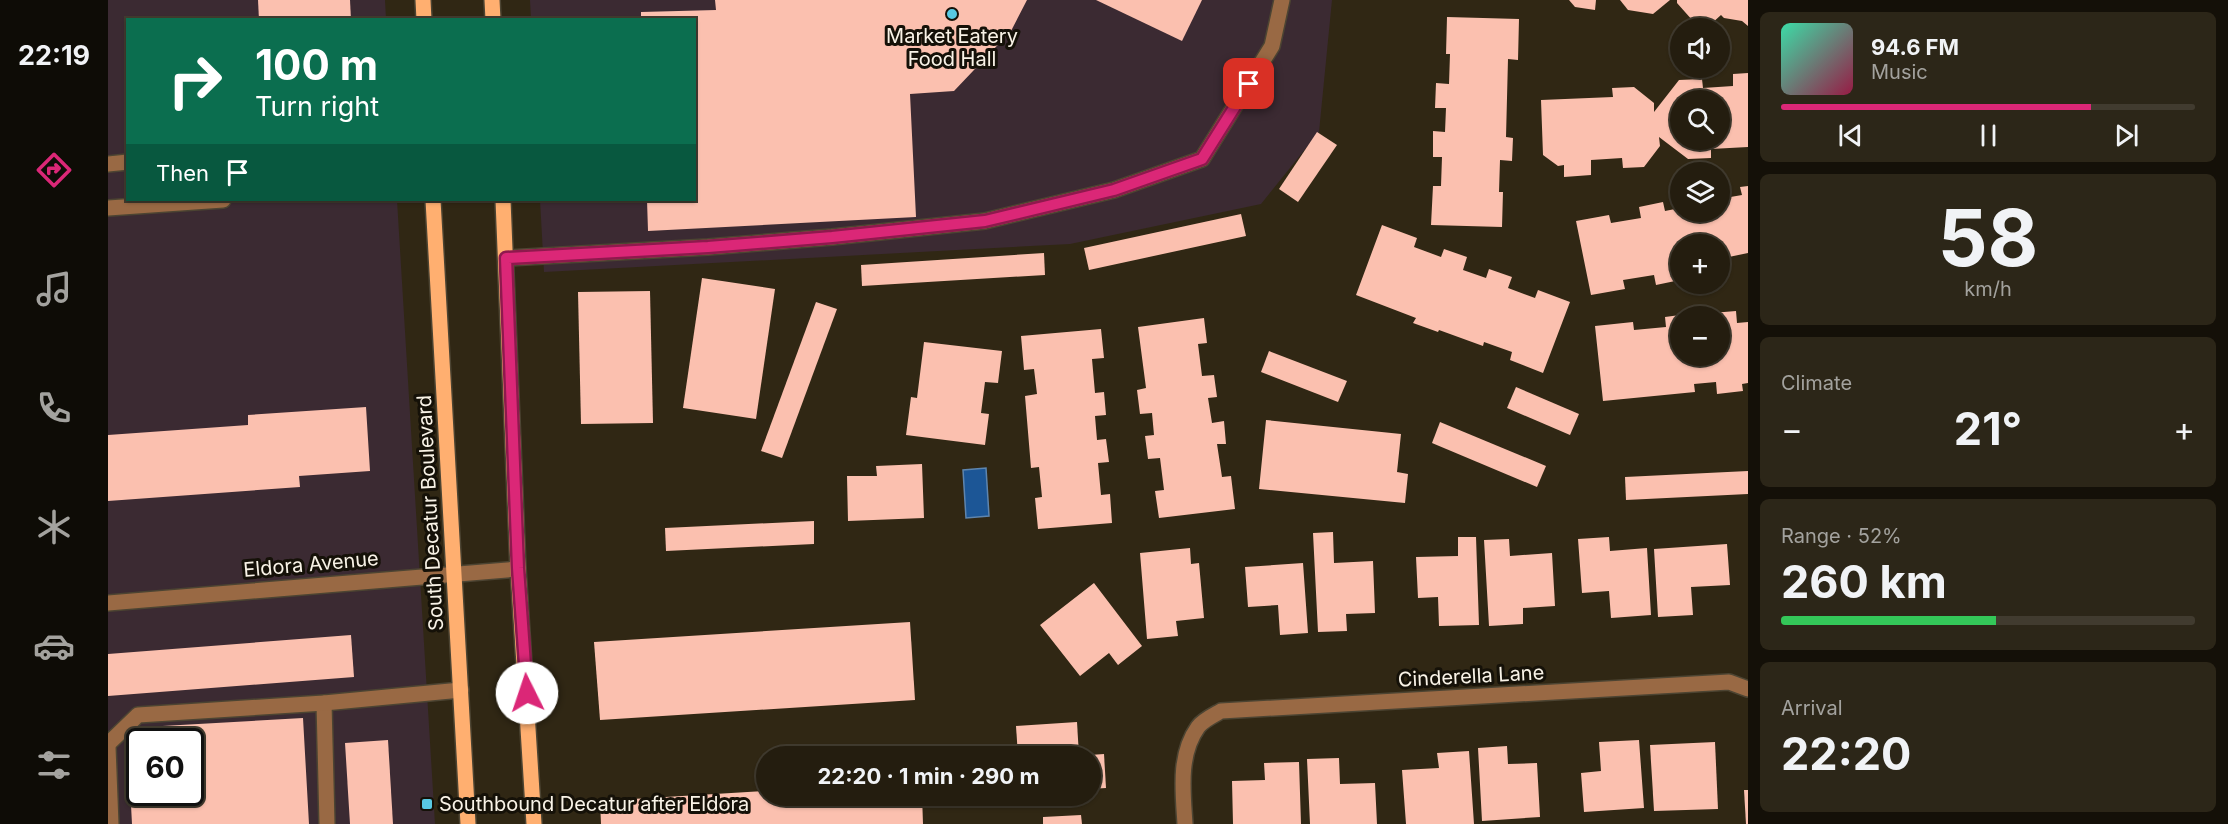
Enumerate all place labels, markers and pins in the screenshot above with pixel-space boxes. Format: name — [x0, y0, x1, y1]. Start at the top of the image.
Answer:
marker: Market Eatery Food Hall — [945, 7, 959, 21]
place label: Market Eatery Food Hall — [886, 24, 1018, 71]
pin — [1223, 58, 1274, 109]
place label: Southbound Decatur after Eldora — [439, 792, 749, 816]
marker: Southbound Decatur after Eldora — [420, 797, 434, 811]

